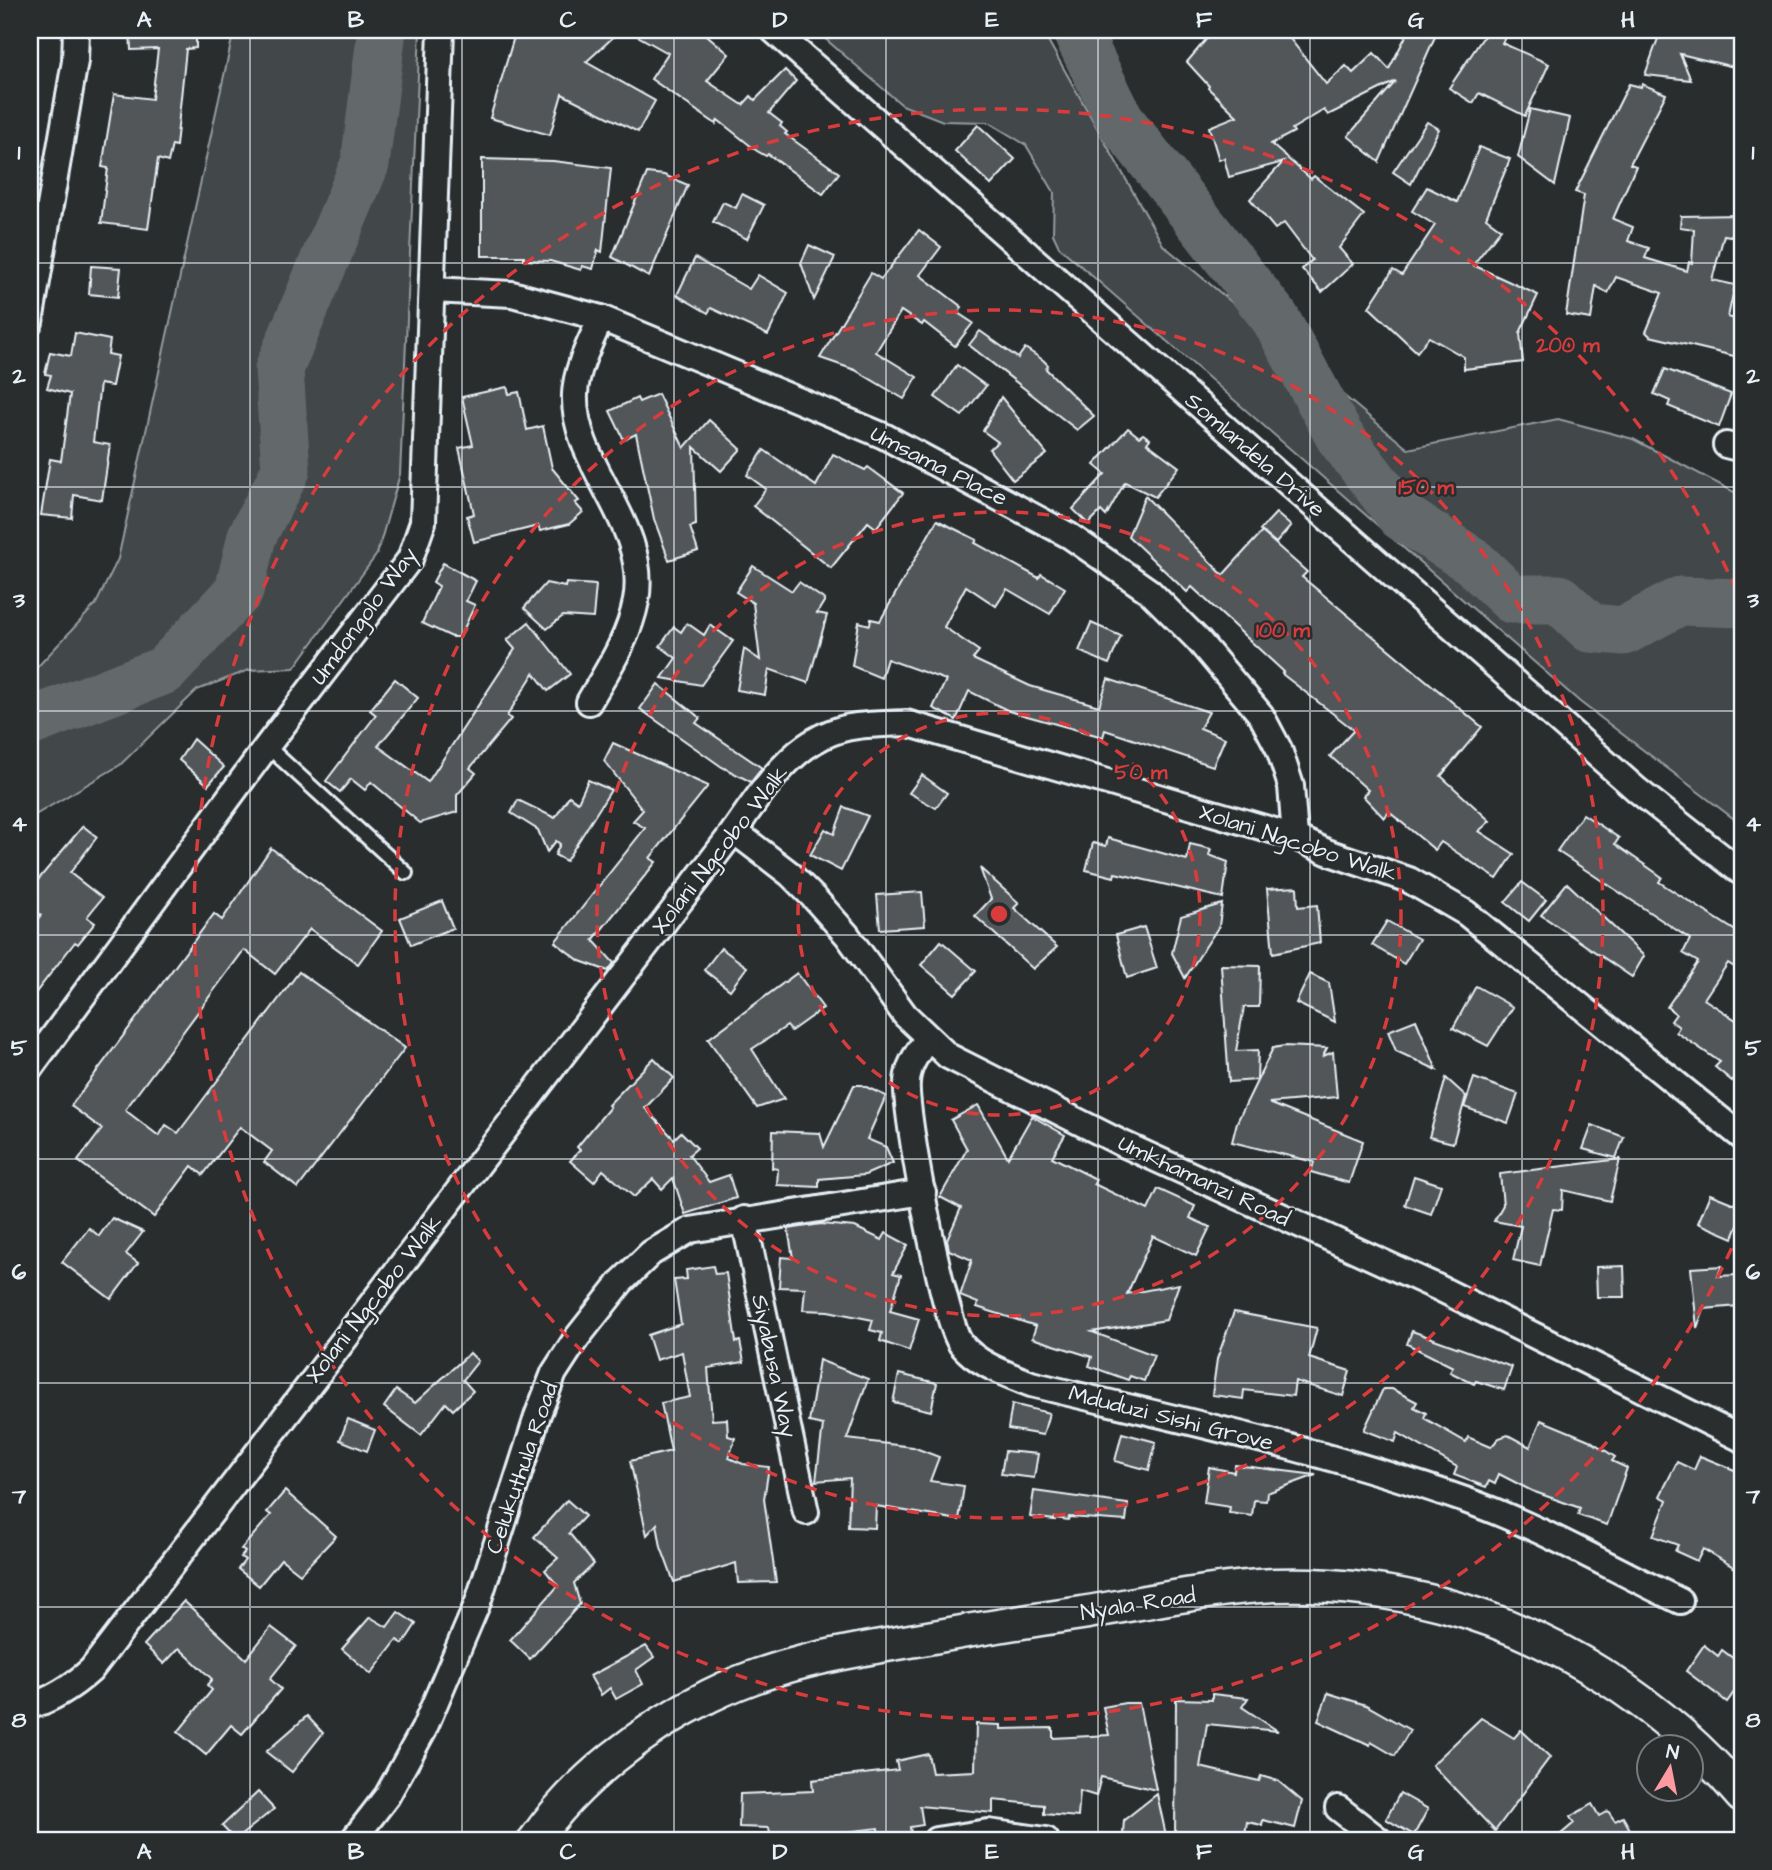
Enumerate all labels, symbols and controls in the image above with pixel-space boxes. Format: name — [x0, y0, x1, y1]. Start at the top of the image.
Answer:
text: A — [137, 4, 152, 36]
text: B — [348, 4, 365, 36]
text: C — [560, 4, 577, 36]
text: D — [773, 4, 788, 36]
text: E — [985, 4, 999, 36]
text: F — [1196, 4, 1213, 36]
text: G — [1408, 4, 1424, 36]
text: H — [1621, 4, 1635, 36]
text: 1 — [18, 136, 21, 168]
text: 1 — [1752, 136, 1755, 168]
text: 200 m — [1535, 331, 1600, 360]
text: 2 — [11, 360, 26, 392]
text: 2 — [1745, 360, 1760, 392]
street label: Somlandela Drive — [1178, 385, 1332, 525]
street label: Umsama Place — [865, 418, 1013, 514]
text: 150 m — [1398, 473, 1454, 502]
street label: Umdongolo Way — [303, 540, 426, 692]
text: 3 — [12, 584, 25, 616]
text: 3 — [1746, 584, 1759, 616]
text: 100 m — [1256, 616, 1311, 645]
text: 50 m — [1115, 758, 1168, 787]
street label: Xolani Ngcobo Walk — [644, 759, 797, 942]
street label: Xolani Ngcobo Walk — [1195, 796, 1401, 891]
text: 4 — [11, 808, 27, 840]
text: 4 — [1745, 808, 1761, 840]
centre of rings — [987, 902, 1011, 926]
text: 5 — [11, 1032, 28, 1064]
text: 5 — [1745, 1032, 1762, 1064]
street label: Umkhamanzi Road — [1113, 1127, 1295, 1235]
street label: Xolani Ngcobo Walk — [298, 1208, 451, 1391]
text: 6 — [12, 1256, 27, 1288]
text: 6 — [1746, 1256, 1761, 1288]
street label: Siyabusa Way — [742, 1291, 805, 1441]
street label: Mduduzi Sishi Grove — [1065, 1377, 1277, 1459]
street label: Celukuthula Road — [478, 1378, 566, 1558]
text: 7 — [11, 1480, 27, 1512]
text: 7 — [1745, 1480, 1761, 1512]
street label: Nyala Road — [1078, 1579, 1198, 1630]
text: 8 — [12, 1704, 27, 1736]
text: 8 — [1746, 1704, 1761, 1736]
north arrow — [1636, 1734, 1706, 1804]
text: N — [1664, 1738, 1681, 1767]
text: A — [137, 1836, 152, 1868]
text: B — [348, 1836, 365, 1868]
text: C — [560, 1836, 577, 1868]
text: D — [773, 1836, 788, 1868]
text: E — [985, 1836, 999, 1868]
text: F — [1196, 1836, 1213, 1868]
text: G — [1408, 1836, 1424, 1868]
text: H — [1621, 1836, 1635, 1868]

